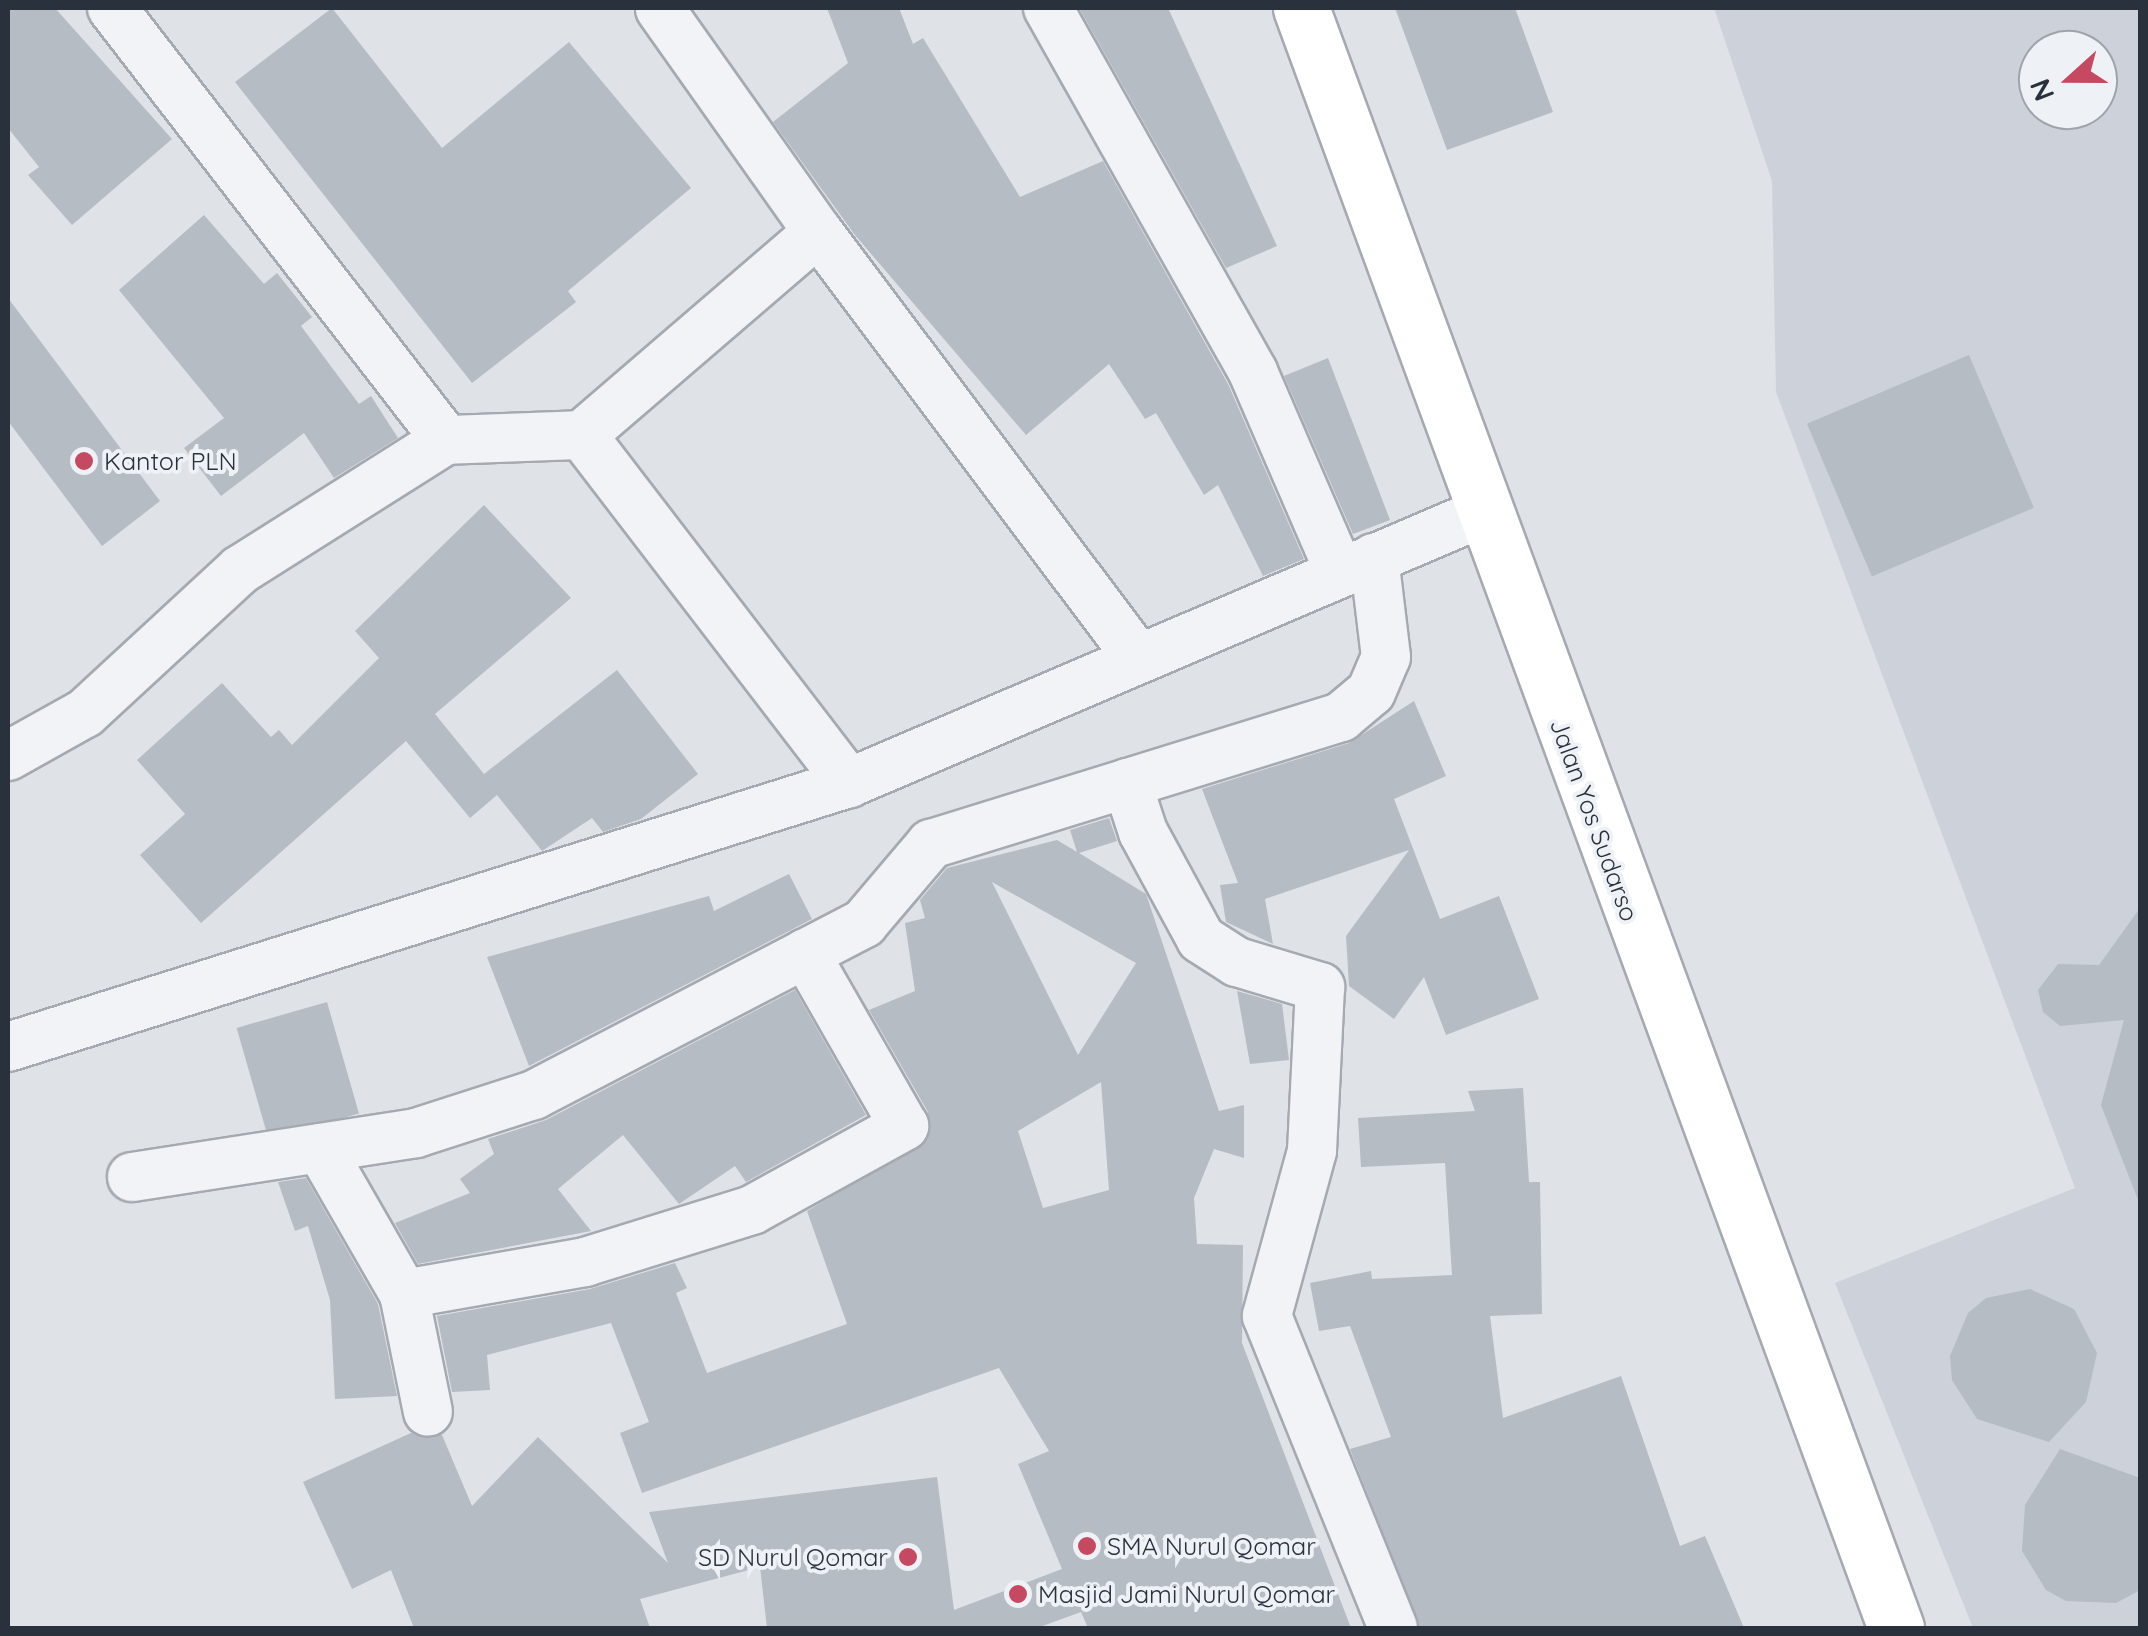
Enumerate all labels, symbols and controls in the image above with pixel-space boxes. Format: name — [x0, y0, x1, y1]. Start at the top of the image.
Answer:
north arrow — [2018, 30, 2118, 130]
text: N — [2021, 74, 2061, 106]
place label: Kantor PLN — [104, 446, 237, 476]
marker: Kantor PLN — [73, 450, 95, 472]
street label: Jalan Yos Sudarso — [1543, 715, 1645, 925]
place label: SMA Nurul Qomar — [1107, 1531, 1316, 1561]
marker: SMA Nurul Qomar — [1076, 1535, 1098, 1557]
place label: SD Nurul Qomar — [698, 1542, 888, 1572]
marker: SD Nurul Qomar — [897, 1546, 919, 1568]
place label: Masjid Jami Nurul Qomar — [1038, 1579, 1335, 1609]
marker: Masjid Jami Nurul Qomar — [1007, 1583, 1029, 1605]

